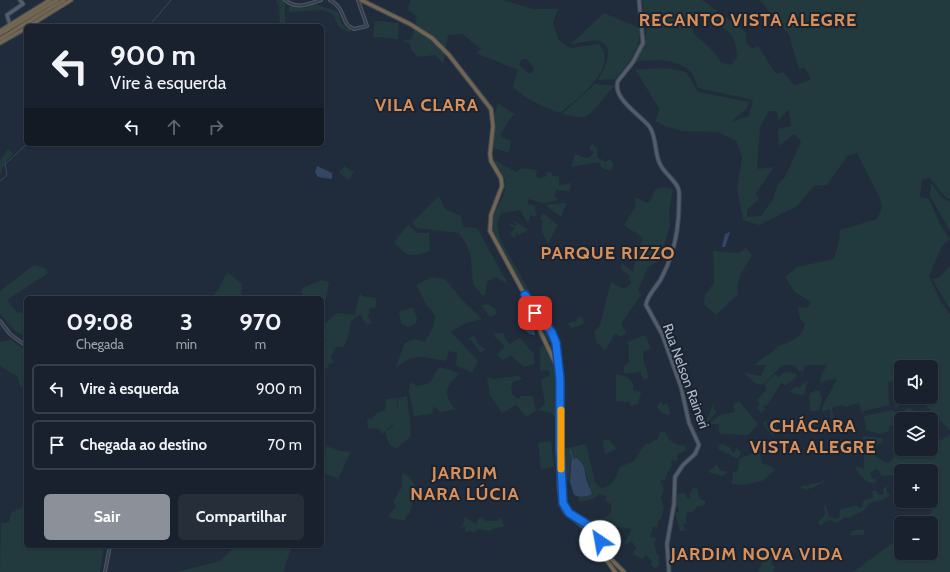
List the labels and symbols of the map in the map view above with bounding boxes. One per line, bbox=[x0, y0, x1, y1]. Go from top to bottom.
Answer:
district label: RECANTO VISTA ALEGRE bbox=[639, 9, 857, 31]
district label: VILA CLARA bbox=[375, 94, 479, 116]
district label: PARQUE RIZZO bbox=[541, 242, 675, 264]
pin bbox=[518, 296, 552, 330]
street label: Rua Nelson Raineri bbox=[659, 321, 713, 431]
district label: CHÁCARA VISTA ALEGRE bbox=[750, 415, 876, 458]
district label: JARDIM NARA LÚCIA bbox=[410, 462, 520, 505]
position arrow bbox=[579, 520, 621, 562]
district label: JARDIM NOVA VIDA bbox=[670, 543, 843, 565]

